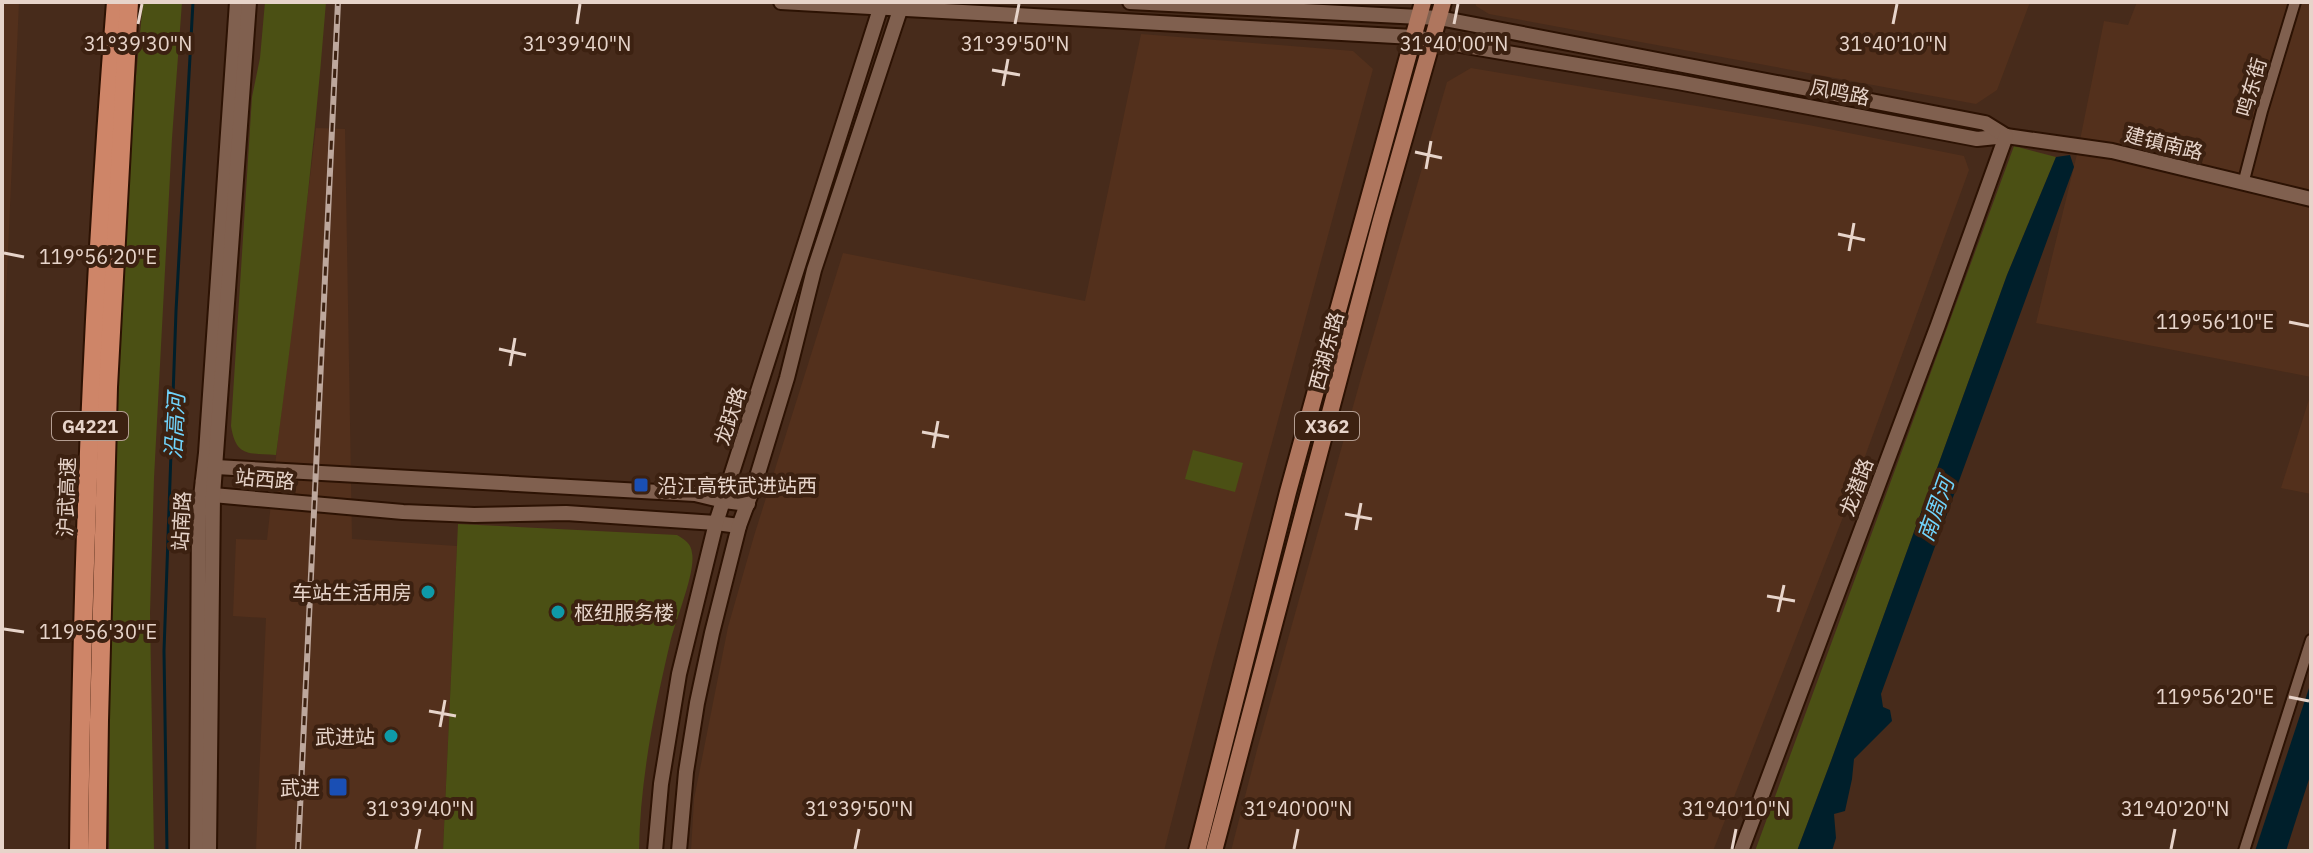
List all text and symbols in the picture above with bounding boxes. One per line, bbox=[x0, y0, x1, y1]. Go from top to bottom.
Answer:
text: 31°39'30"N bbox=[84, 30, 192, 57]
text: 31°39'40"N bbox=[523, 30, 631, 57]
text: 31°39'50"N bbox=[961, 30, 1069, 57]
text: 31°40'00"N bbox=[1400, 30, 1508, 57]
text: 31°40'10"N bbox=[1839, 30, 1947, 57]
street label: 鸣东街 bbox=[2230, 54, 2272, 120]
street label: 凤鸣路 bbox=[1808, 73, 1872, 111]
street label: 建镇南路 bbox=[2122, 120, 2206, 166]
text: 119°56'20"E bbox=[39, 243, 157, 270]
text: 119°56'10"E bbox=[2156, 308, 2274, 335]
street label: 西湖东路 bbox=[1303, 309, 1349, 393]
street label: 龙跃路 bbox=[708, 383, 752, 449]
water label: 沿高河 bbox=[158, 388, 190, 460]
road number: G4221 bbox=[52, 412, 128, 440]
road number: X362 bbox=[1295, 412, 1359, 440]
street label: 龙潜路 bbox=[1833, 454, 1879, 520]
street label: 沪武高速 bbox=[51, 457, 81, 537]
street label: 站西路 bbox=[234, 463, 296, 495]
water label: 南周河 bbox=[1910, 469, 1961, 545]
place label: 沿江高铁武进站西 bbox=[657, 472, 817, 499]
marker: 沿江高铁武进站西 bbox=[632, 476, 650, 494]
street label: 站南路 bbox=[166, 490, 196, 552]
place label: 车站生活用房 bbox=[292, 579, 412, 606]
marker: 车站生活用房 bbox=[419, 583, 437, 601]
place label: 枢纽服务楼 bbox=[574, 599, 674, 626]
marker: 枢纽服务楼 bbox=[549, 603, 567, 621]
text: 119°56'30"E bbox=[39, 618, 157, 645]
text: 119°56'20"E bbox=[2156, 683, 2274, 710]
place label: 武进站 bbox=[315, 723, 375, 750]
marker: 武进站 bbox=[382, 727, 400, 745]
place label: 武进 bbox=[280, 774, 320, 801]
marker: 武进 bbox=[327, 776, 349, 798]
text: 31°39'40"N bbox=[366, 795, 474, 822]
text: 31°39'50"N bbox=[805, 795, 913, 822]
text: 31°40'00"N bbox=[1244, 795, 1352, 822]
text: 31°40'10"N bbox=[1682, 795, 1790, 822]
text: 31°40'20"N bbox=[2121, 795, 2229, 822]

